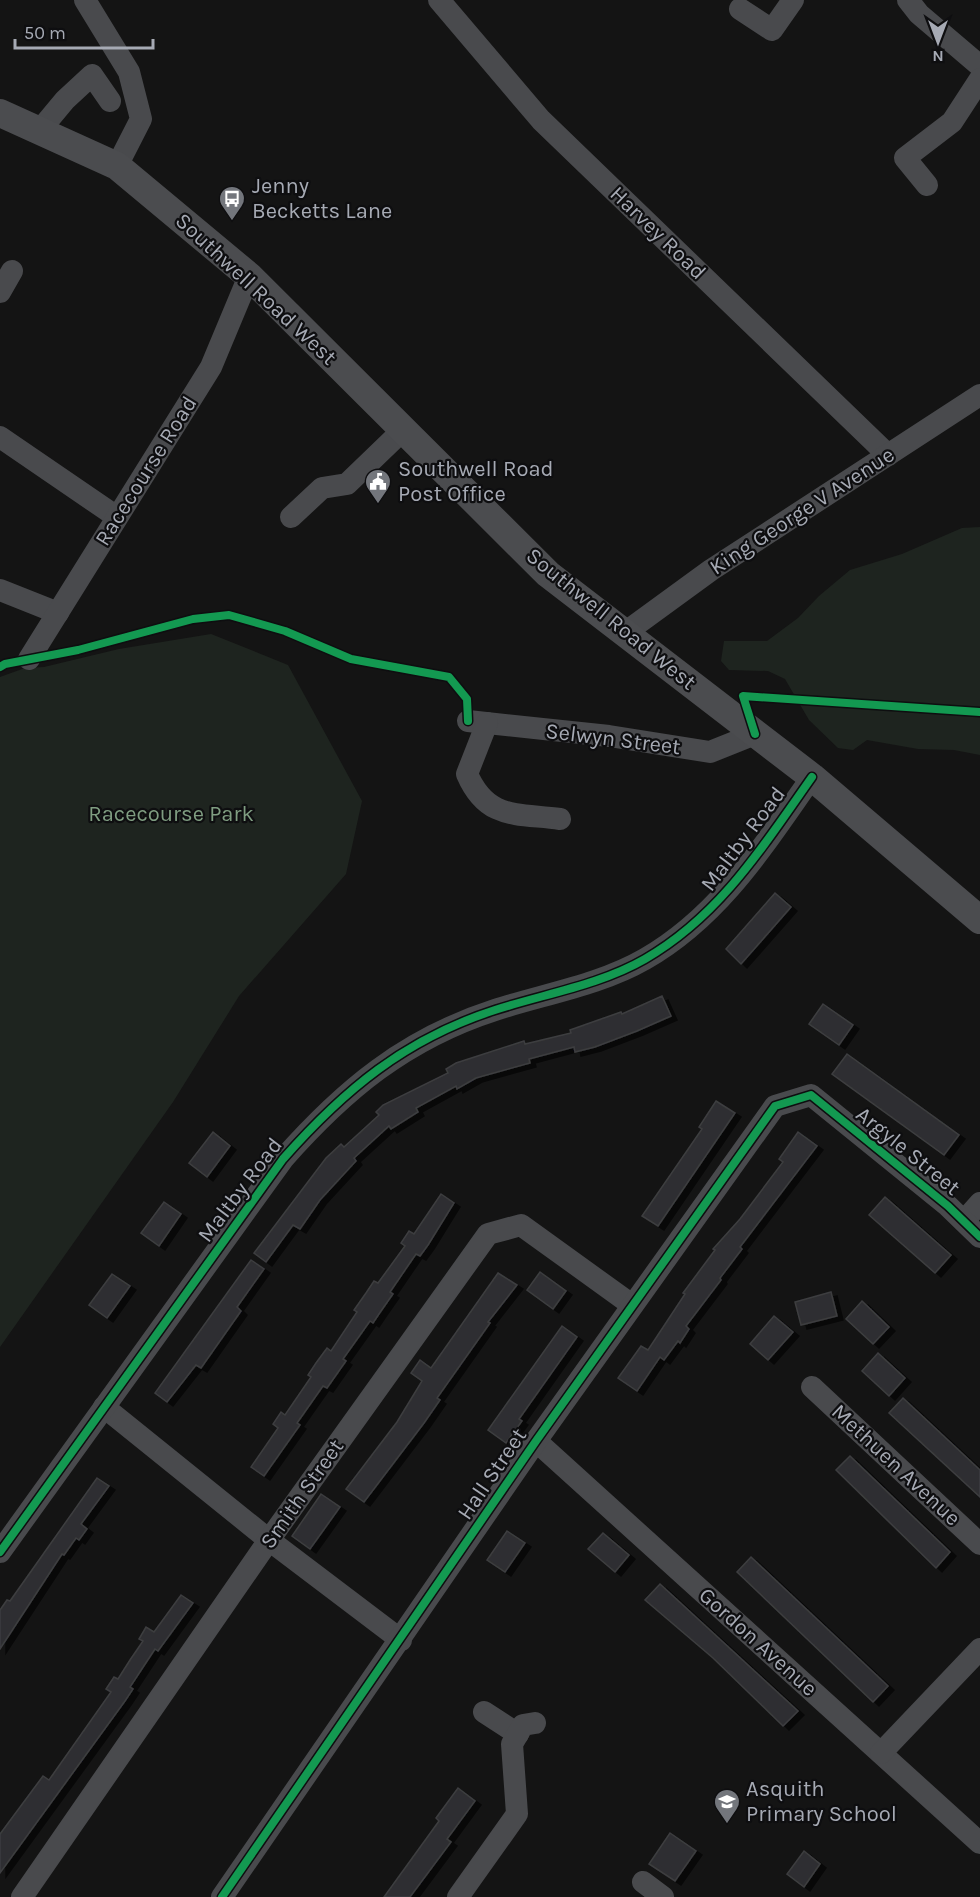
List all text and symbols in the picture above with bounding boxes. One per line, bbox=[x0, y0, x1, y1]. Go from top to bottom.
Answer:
scale bar bbox=[15, 12, 153, 50]
north arrow bbox=[908, 12, 968, 72]
text: 50 m bbox=[24, 22, 66, 44]
text: N bbox=[932, 47, 944, 66]
place label: Jenny Becketts Lane bbox=[252, 173, 392, 224]
street label: Harvey Road bbox=[605, 181, 711, 285]
bus stop icon: Jenny Becketts Lane bbox=[217, 184, 247, 222]
street label: Southwell Road West bbox=[170, 208, 342, 370]
street label: Racecourse Road bbox=[90, 391, 202, 551]
street label: King George V Avenue bbox=[705, 442, 899, 580]
place label: Southwell Road Post Office bbox=[398, 456, 554, 507]
public building icon: Southwell Road Post Office bbox=[363, 467, 393, 505]
street label: Southwell Road West bbox=[521, 543, 701, 695]
street label: Selwyn Street bbox=[544, 718, 682, 760]
street label: Maltby Road bbox=[695, 782, 791, 896]
park label: Racecourse Park bbox=[88, 801, 254, 827]
street label: Argyle Street bbox=[851, 1101, 965, 1201]
street label: Maltby Road bbox=[192, 1133, 288, 1247]
street label: Methuen Avenue bbox=[826, 1399, 966, 1531]
street label: Hall Street bbox=[452, 1423, 532, 1525]
street label: Smith Street bbox=[255, 1434, 349, 1554]
street label: Gordon Avenue bbox=[694, 1582, 822, 1702]
place label: Asquith Primary School bbox=[746, 1776, 897, 1827]
school or university icon: Asquith Primary School bbox=[712, 1787, 742, 1825]

